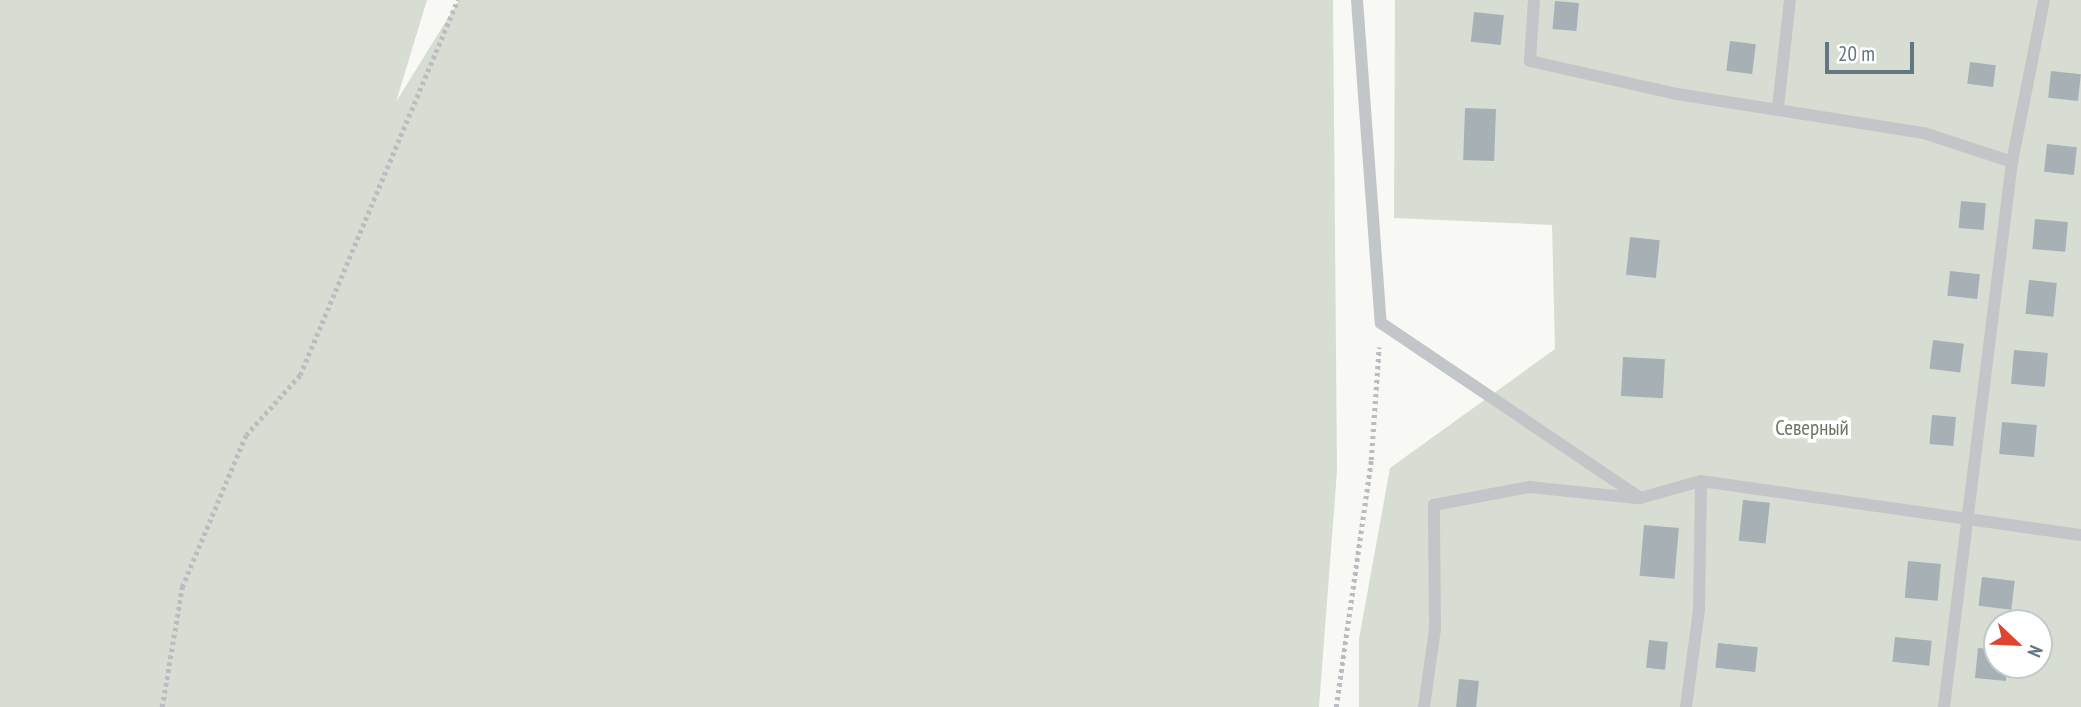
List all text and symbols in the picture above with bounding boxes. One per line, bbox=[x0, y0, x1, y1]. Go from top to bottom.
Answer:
scale bar bbox=[1829, 28, 1918, 72]
text: 20 m bbox=[1838, 40, 1875, 67]
park label: Северный bbox=[1775, 415, 1849, 441]
north arrow bbox=[1983, 609, 2053, 679]
text: N bbox=[2022, 642, 2049, 661]

